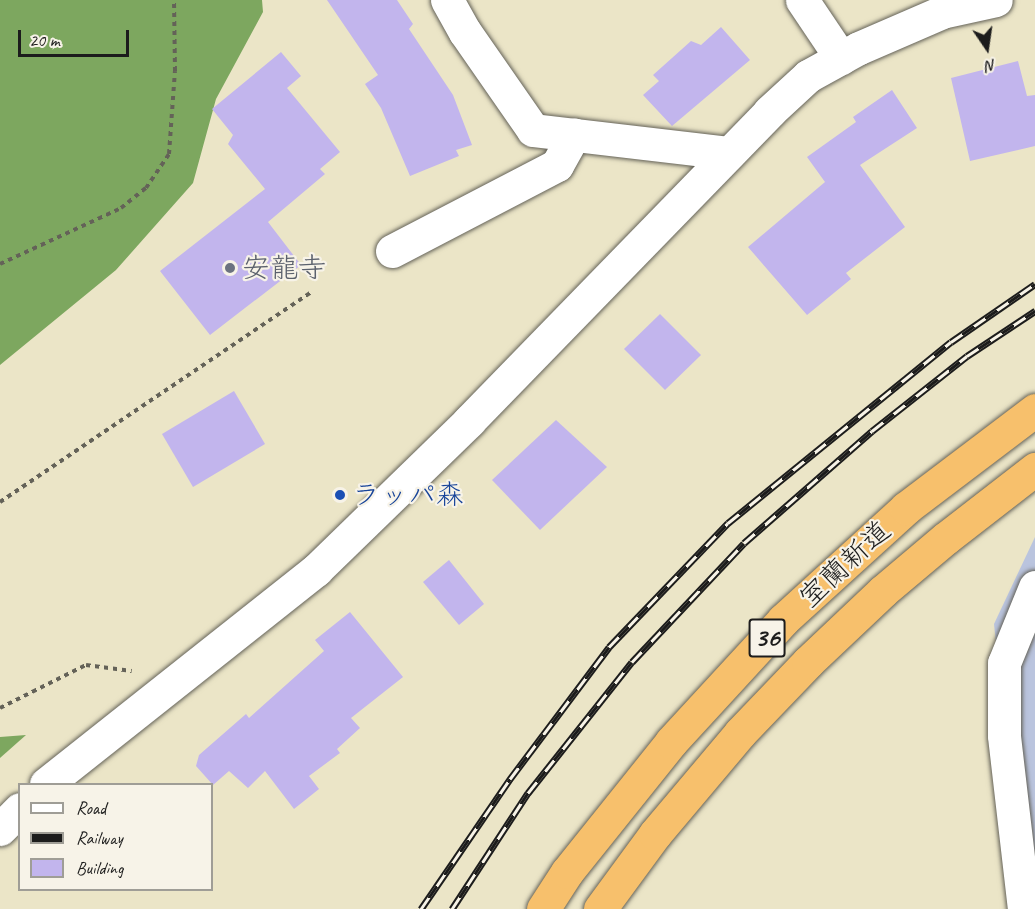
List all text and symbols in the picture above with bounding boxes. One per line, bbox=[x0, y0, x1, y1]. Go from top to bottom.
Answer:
scale bar bbox=[21, 18, 132, 56]
north arrow bbox=[957, 18, 1017, 78]
text: 20 m bbox=[29, 29, 60, 51]
text: N bbox=[984, 55, 998, 76]
place label: 安龍寺 bbox=[242, 251, 326, 285]
marker: 安龍寺 bbox=[223, 261, 237, 275]
place label: ラッパ森 bbox=[352, 478, 464, 512]
marker: ラッパ森 bbox=[333, 488, 347, 502]
street label: 室蘭新道 bbox=[793, 514, 897, 614]
road number: 36 bbox=[748, 614, 786, 662]
legend bbox=[18, 783, 213, 891]
text: Road bbox=[76, 797, 106, 819]
text: Railway bbox=[76, 827, 123, 849]
text: Building bbox=[76, 857, 123, 879]

